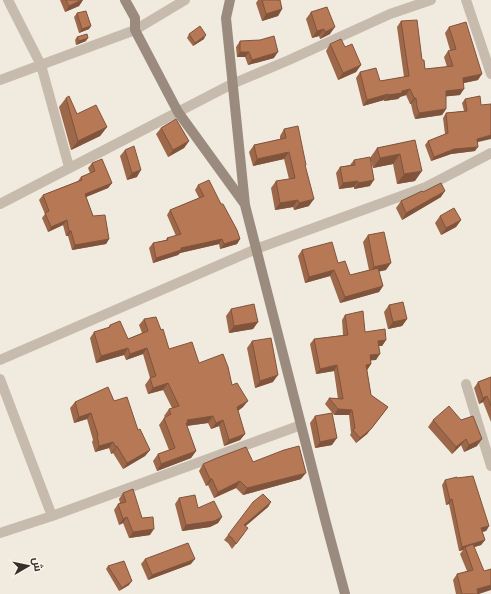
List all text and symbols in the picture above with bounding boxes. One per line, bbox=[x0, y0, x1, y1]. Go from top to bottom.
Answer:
north arrow bbox=[8, 546, 48, 586]
text: ش bbox=[30, 557, 45, 573]

